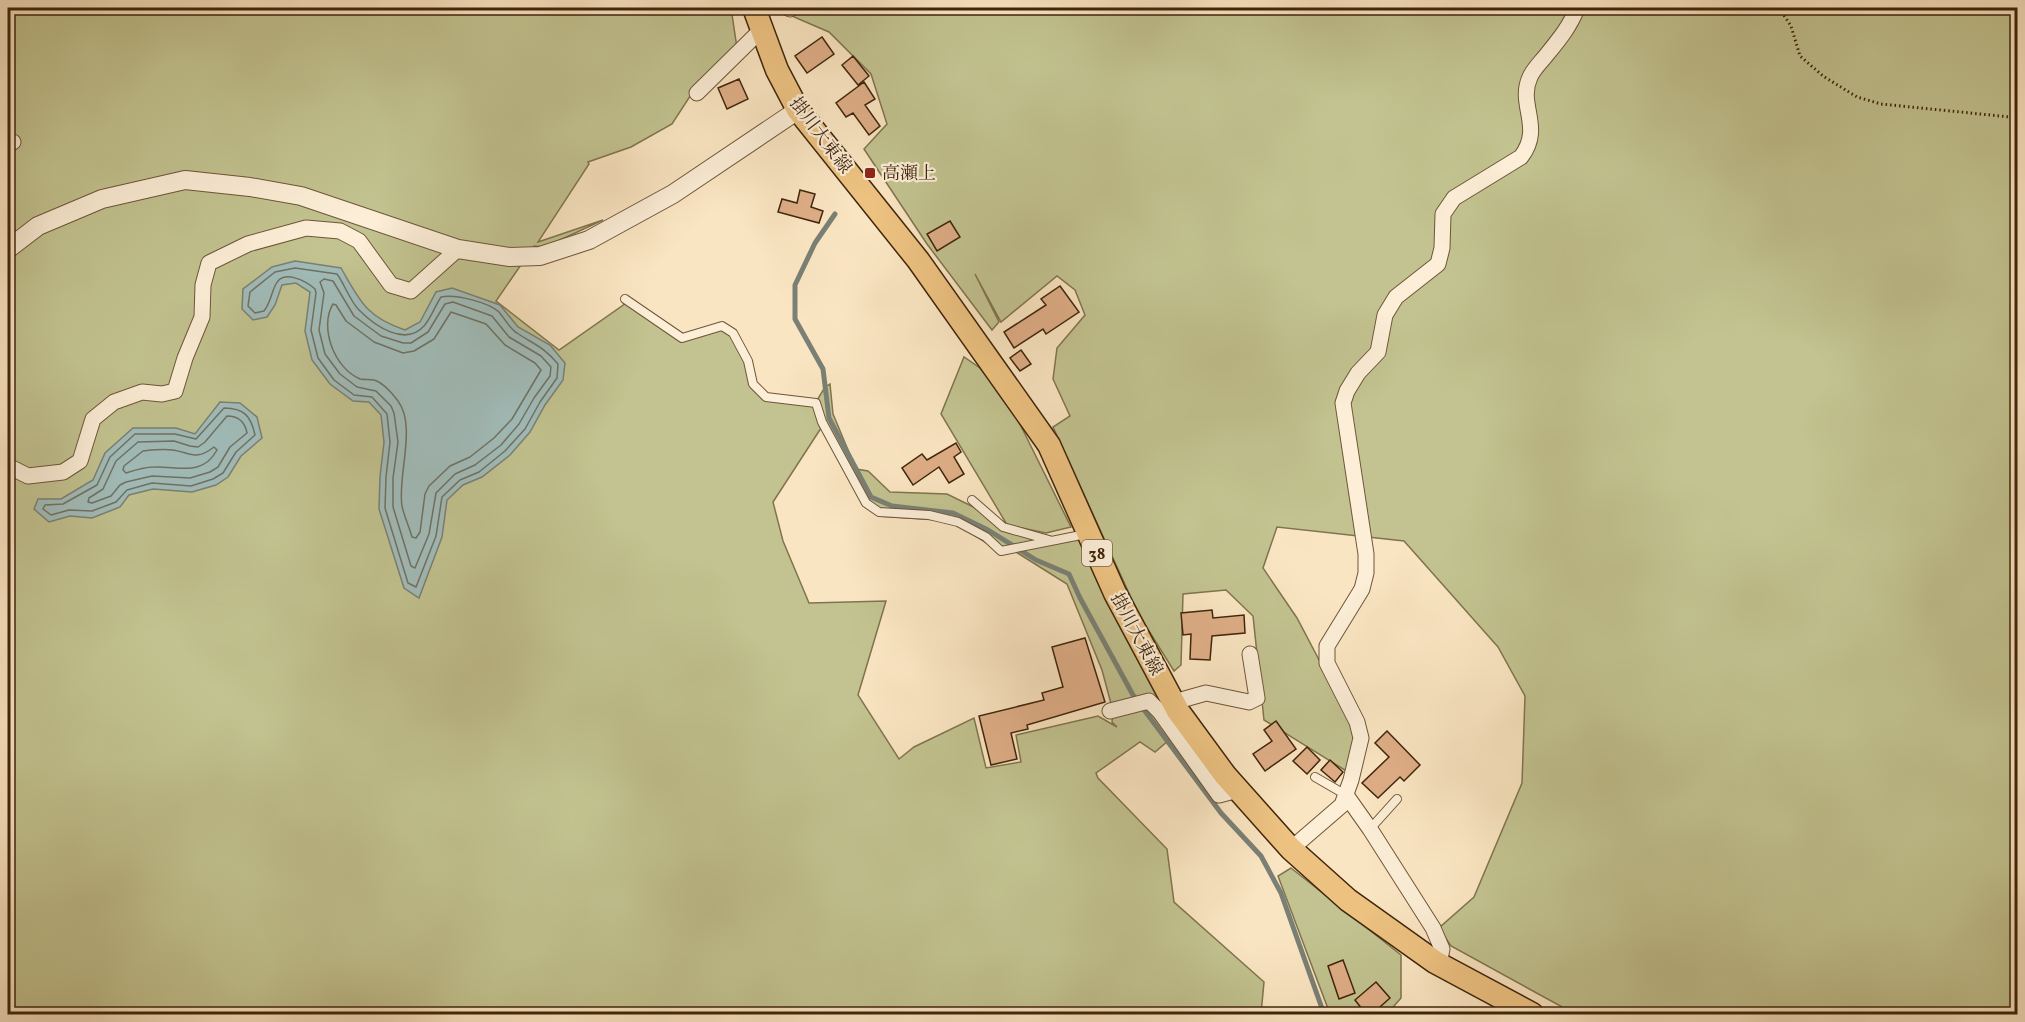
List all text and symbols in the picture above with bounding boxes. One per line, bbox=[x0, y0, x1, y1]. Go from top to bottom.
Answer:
street label: 掛川大東線 bbox=[783, 92, 857, 179]
place label: 高瀬上 bbox=[882, 162, 936, 187]
marker: 高瀬上 bbox=[863, 166, 877, 180]
road number: 38 bbox=[1082, 540, 1112, 566]
street label: 掛川大東線 bbox=[1104, 589, 1168, 680]

